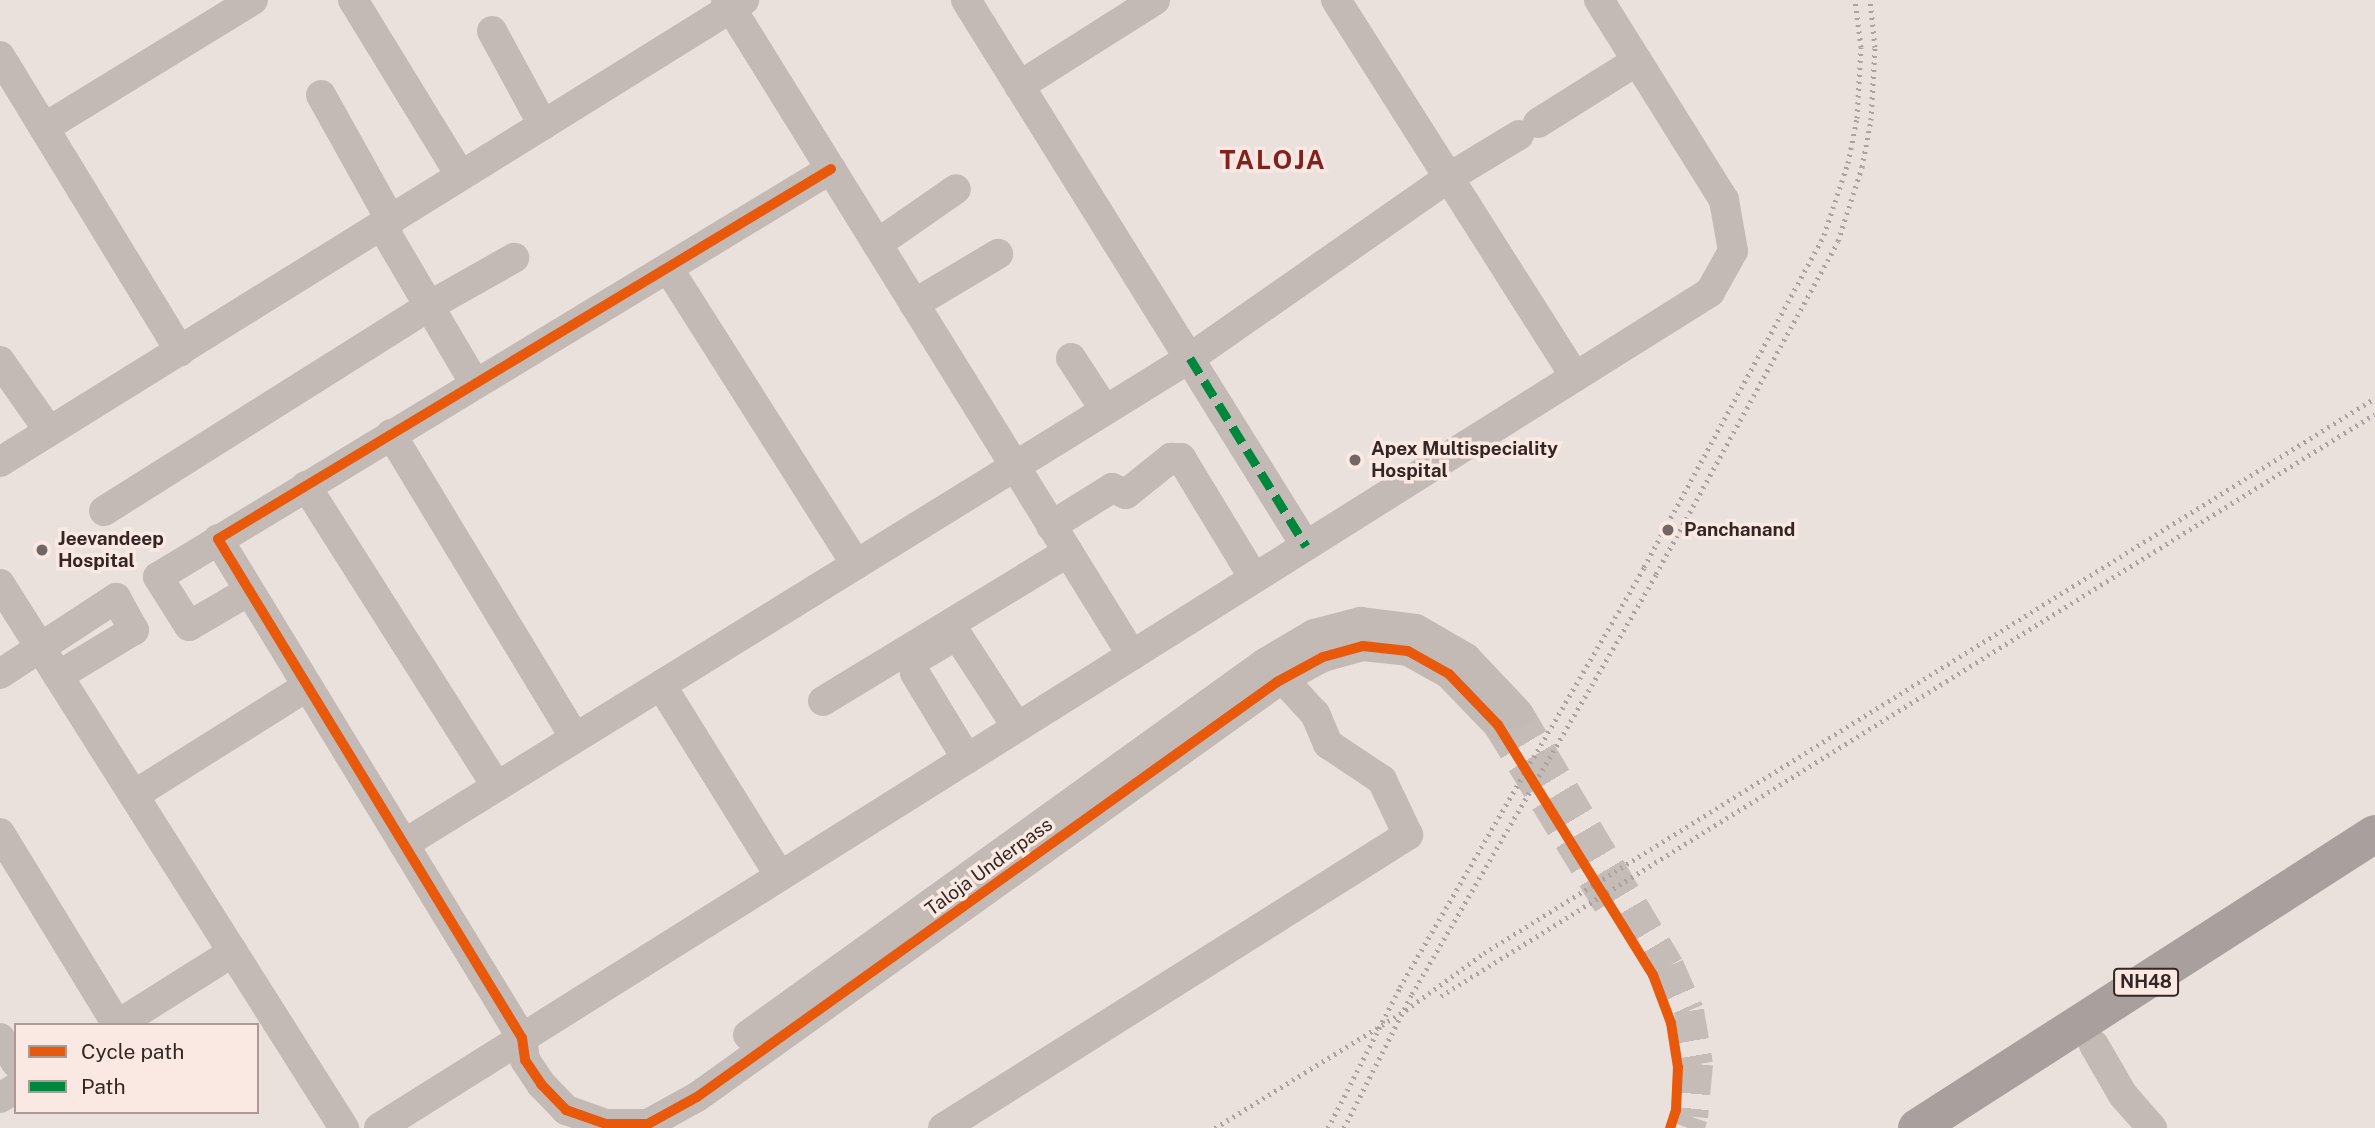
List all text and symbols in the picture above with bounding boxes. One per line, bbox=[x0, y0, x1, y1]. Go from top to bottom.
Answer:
district label: TALOJA bbox=[1220, 144, 1326, 176]
place label: Apex Multispeciality Hospital bbox=[1371, 438, 1558, 482]
marker: Apex Multispeciality Hospital bbox=[1345, 450, 1365, 470]
place label: Panchanand bbox=[1684, 519, 1795, 541]
marker: Panchanand bbox=[1658, 520, 1678, 540]
place label: Jeevandeep Hospital bbox=[58, 528, 164, 572]
marker: Jeevandeep Hospital bbox=[32, 540, 52, 560]
street label: Taloja Underpass bbox=[921, 813, 1057, 921]
road number: NH48 bbox=[2113, 967, 2179, 996]
legend bbox=[14, 1023, 259, 1114]
text: Cycle path bbox=[81, 1039, 184, 1064]
text: Path bbox=[81, 1074, 126, 1099]

